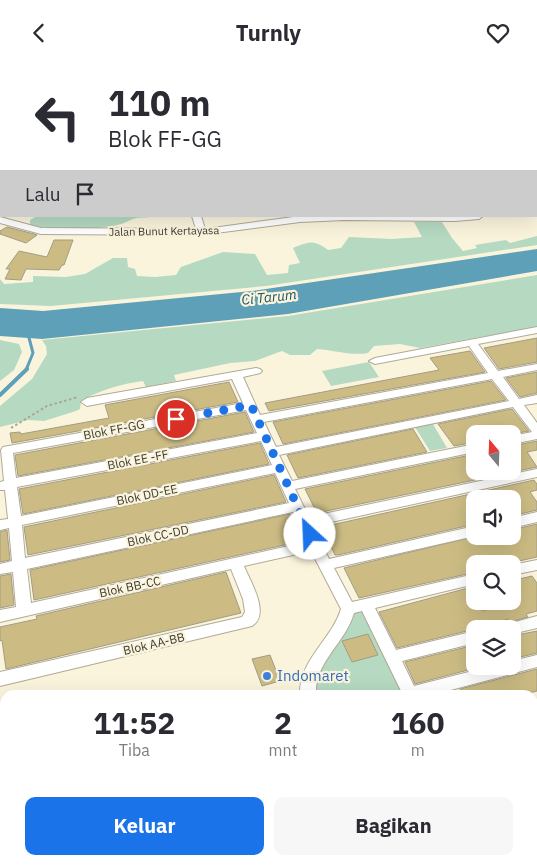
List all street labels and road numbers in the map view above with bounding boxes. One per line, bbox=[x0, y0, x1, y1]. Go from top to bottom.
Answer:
street label: Jalan Bunut Kertayasa bbox=[109, 223, 219, 239]
street label: Blok FF-GG bbox=[82, 416, 146, 443]
street label: Blok EE -FF bbox=[106, 446, 170, 473]
street label: Blok DD-EE bbox=[115, 481, 179, 508]
street label: Blok CC-DD bbox=[126, 522, 190, 549]
street label: Blok BB-CC bbox=[98, 573, 162, 600]
street label: Blok AA-BB bbox=[122, 629, 186, 658]

